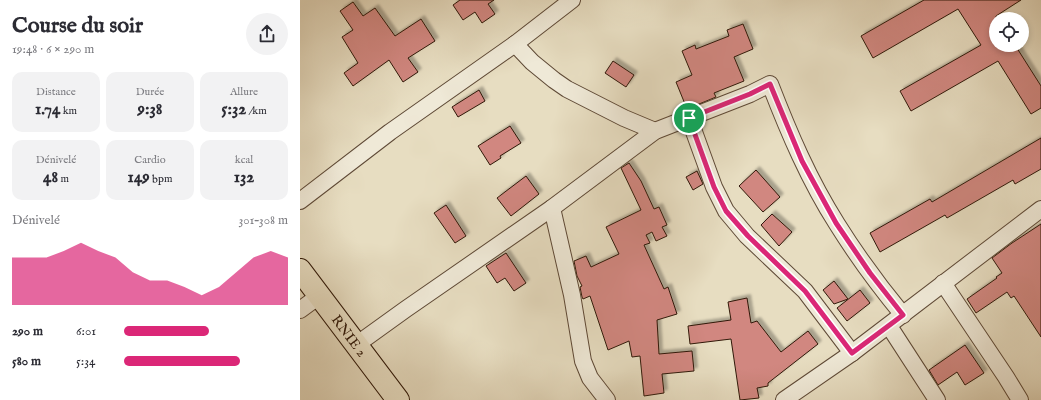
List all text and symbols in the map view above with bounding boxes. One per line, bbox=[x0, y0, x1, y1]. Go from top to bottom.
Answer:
text: Course du soir bbox=[12, 12, 143, 40]
map controls bbox=[989, 12, 1029, 52]
button: locate bbox=[989, 12, 1029, 52]
button: share bbox=[246, 13, 288, 55]
text: 19:48 · 6 × 290 m bbox=[12, 41, 94, 58]
text: Distance bbox=[36, 85, 76, 99]
text: Durée bbox=[136, 85, 164, 99]
text: Allure bbox=[230, 85, 258, 99]
text: 1.74 bbox=[35, 99, 60, 120]
text: 9:38 bbox=[138, 99, 162, 120]
text: 5:32 bbox=[221, 99, 246, 120]
pin bbox=[672, 101, 706, 135]
text: km bbox=[60, 104, 77, 118]
text: /km bbox=[246, 104, 267, 118]
icon: arrive bbox=[678, 107, 700, 129]
text: Dénivelé bbox=[36, 153, 76, 167]
text: Cardio bbox=[134, 153, 166, 167]
text: kcal bbox=[235, 153, 253, 167]
text: 48 bbox=[43, 167, 58, 188]
text: 149 bbox=[128, 167, 150, 188]
text: 132 bbox=[234, 167, 254, 188]
text: m bbox=[58, 172, 69, 186]
text: bpm bbox=[150, 172, 172, 186]
text: Dénivelé bbox=[12, 212, 60, 229]
text: 301–308 m bbox=[238, 212, 288, 229]
street label: RNIE 2 bbox=[327, 311, 370, 361]
text: 290 m bbox=[12, 323, 43, 340]
text: 6:01 bbox=[76, 323, 96, 340]
text: 580 m bbox=[12, 353, 41, 370]
text: 5:34 bbox=[76, 353, 95, 370]

